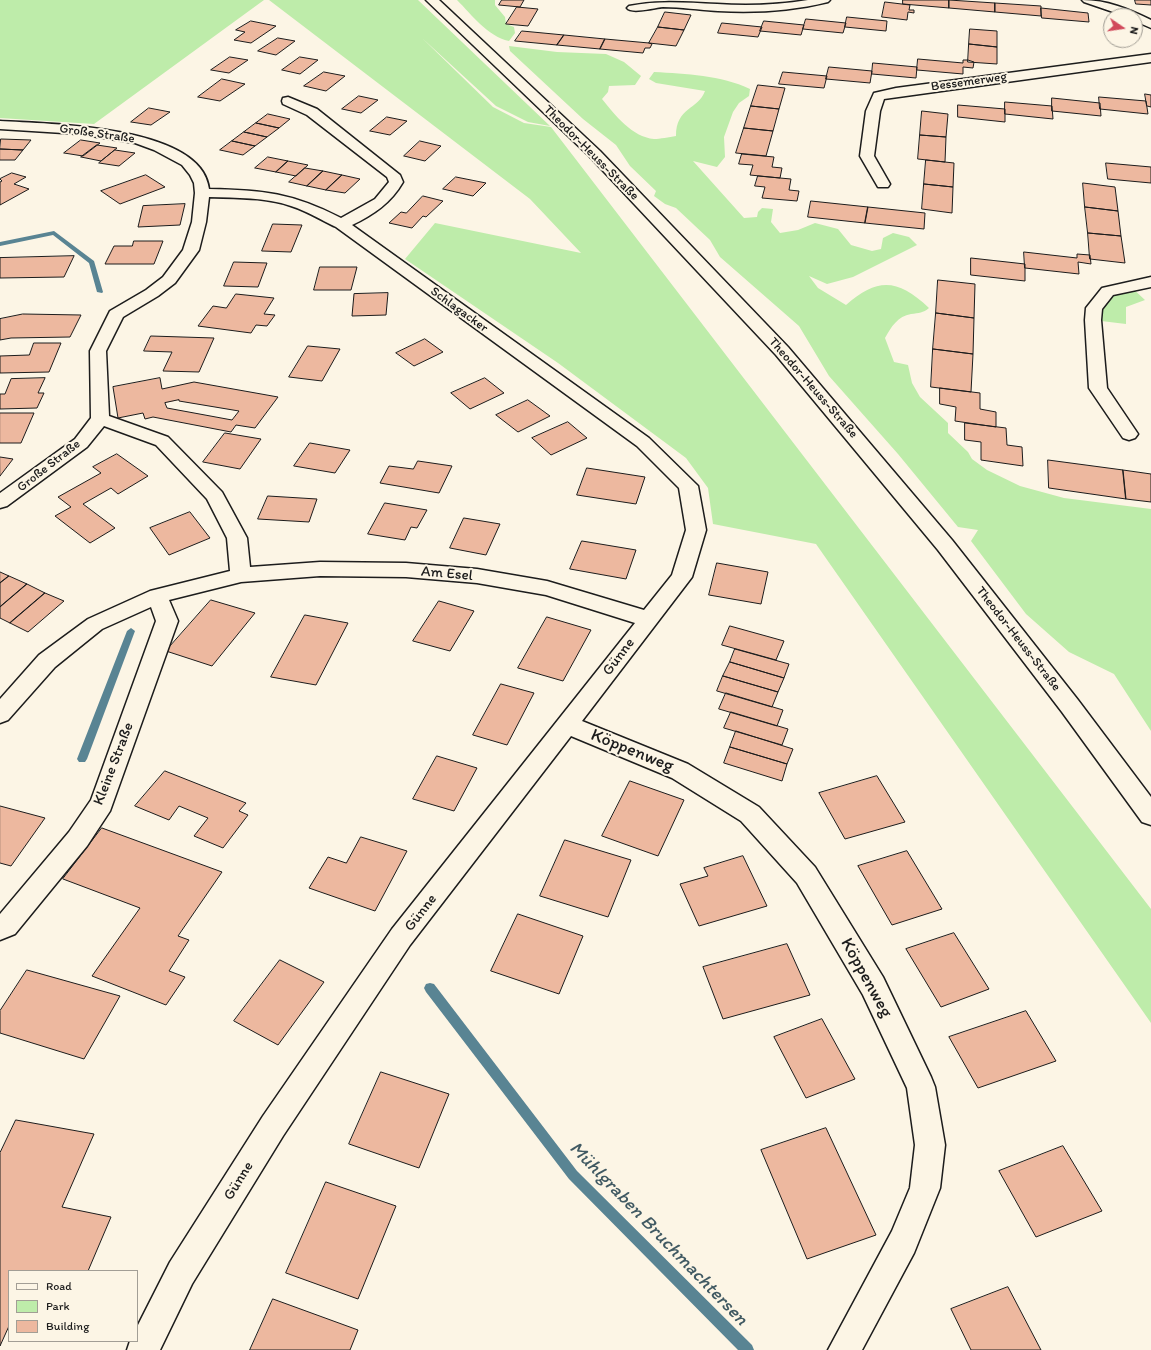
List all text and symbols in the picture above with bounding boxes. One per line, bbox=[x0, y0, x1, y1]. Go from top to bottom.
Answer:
north arrow bbox=[1103, 8, 1143, 48]
text: N bbox=[1127, 26, 1141, 36]
street label: Bessemerweg bbox=[930, 69, 1008, 95]
street label: Theodor-Heuss-Straße bbox=[540, 102, 642, 204]
street label: Große Straße bbox=[58, 121, 136, 147]
street label: Schlagacker bbox=[427, 284, 491, 336]
street label: Theodor-Heuss-Straße bbox=[765, 334, 861, 442]
street label: Große Straße bbox=[14, 436, 84, 496]
street label: Am Esel bbox=[420, 563, 474, 585]
street label: Theodor-Heuss-Straße bbox=[972, 584, 1064, 694]
street label: Günne bbox=[599, 635, 639, 679]
street label: Kleine Straße bbox=[90, 720, 138, 808]
street label: Köppenweg bbox=[587, 725, 677, 777]
street label: Günne bbox=[401, 891, 441, 935]
street label: Köppenweg bbox=[835, 934, 897, 1022]
water label: Mühlgraben Bruchmachtersen bbox=[564, 1137, 752, 1331]
street label: Günne bbox=[220, 1158, 258, 1204]
legend bbox=[8, 1270, 138, 1342]
text: Road bbox=[46, 1279, 72, 1293]
text: Park bbox=[46, 1299, 70, 1313]
text: Building bbox=[46, 1319, 89, 1333]

